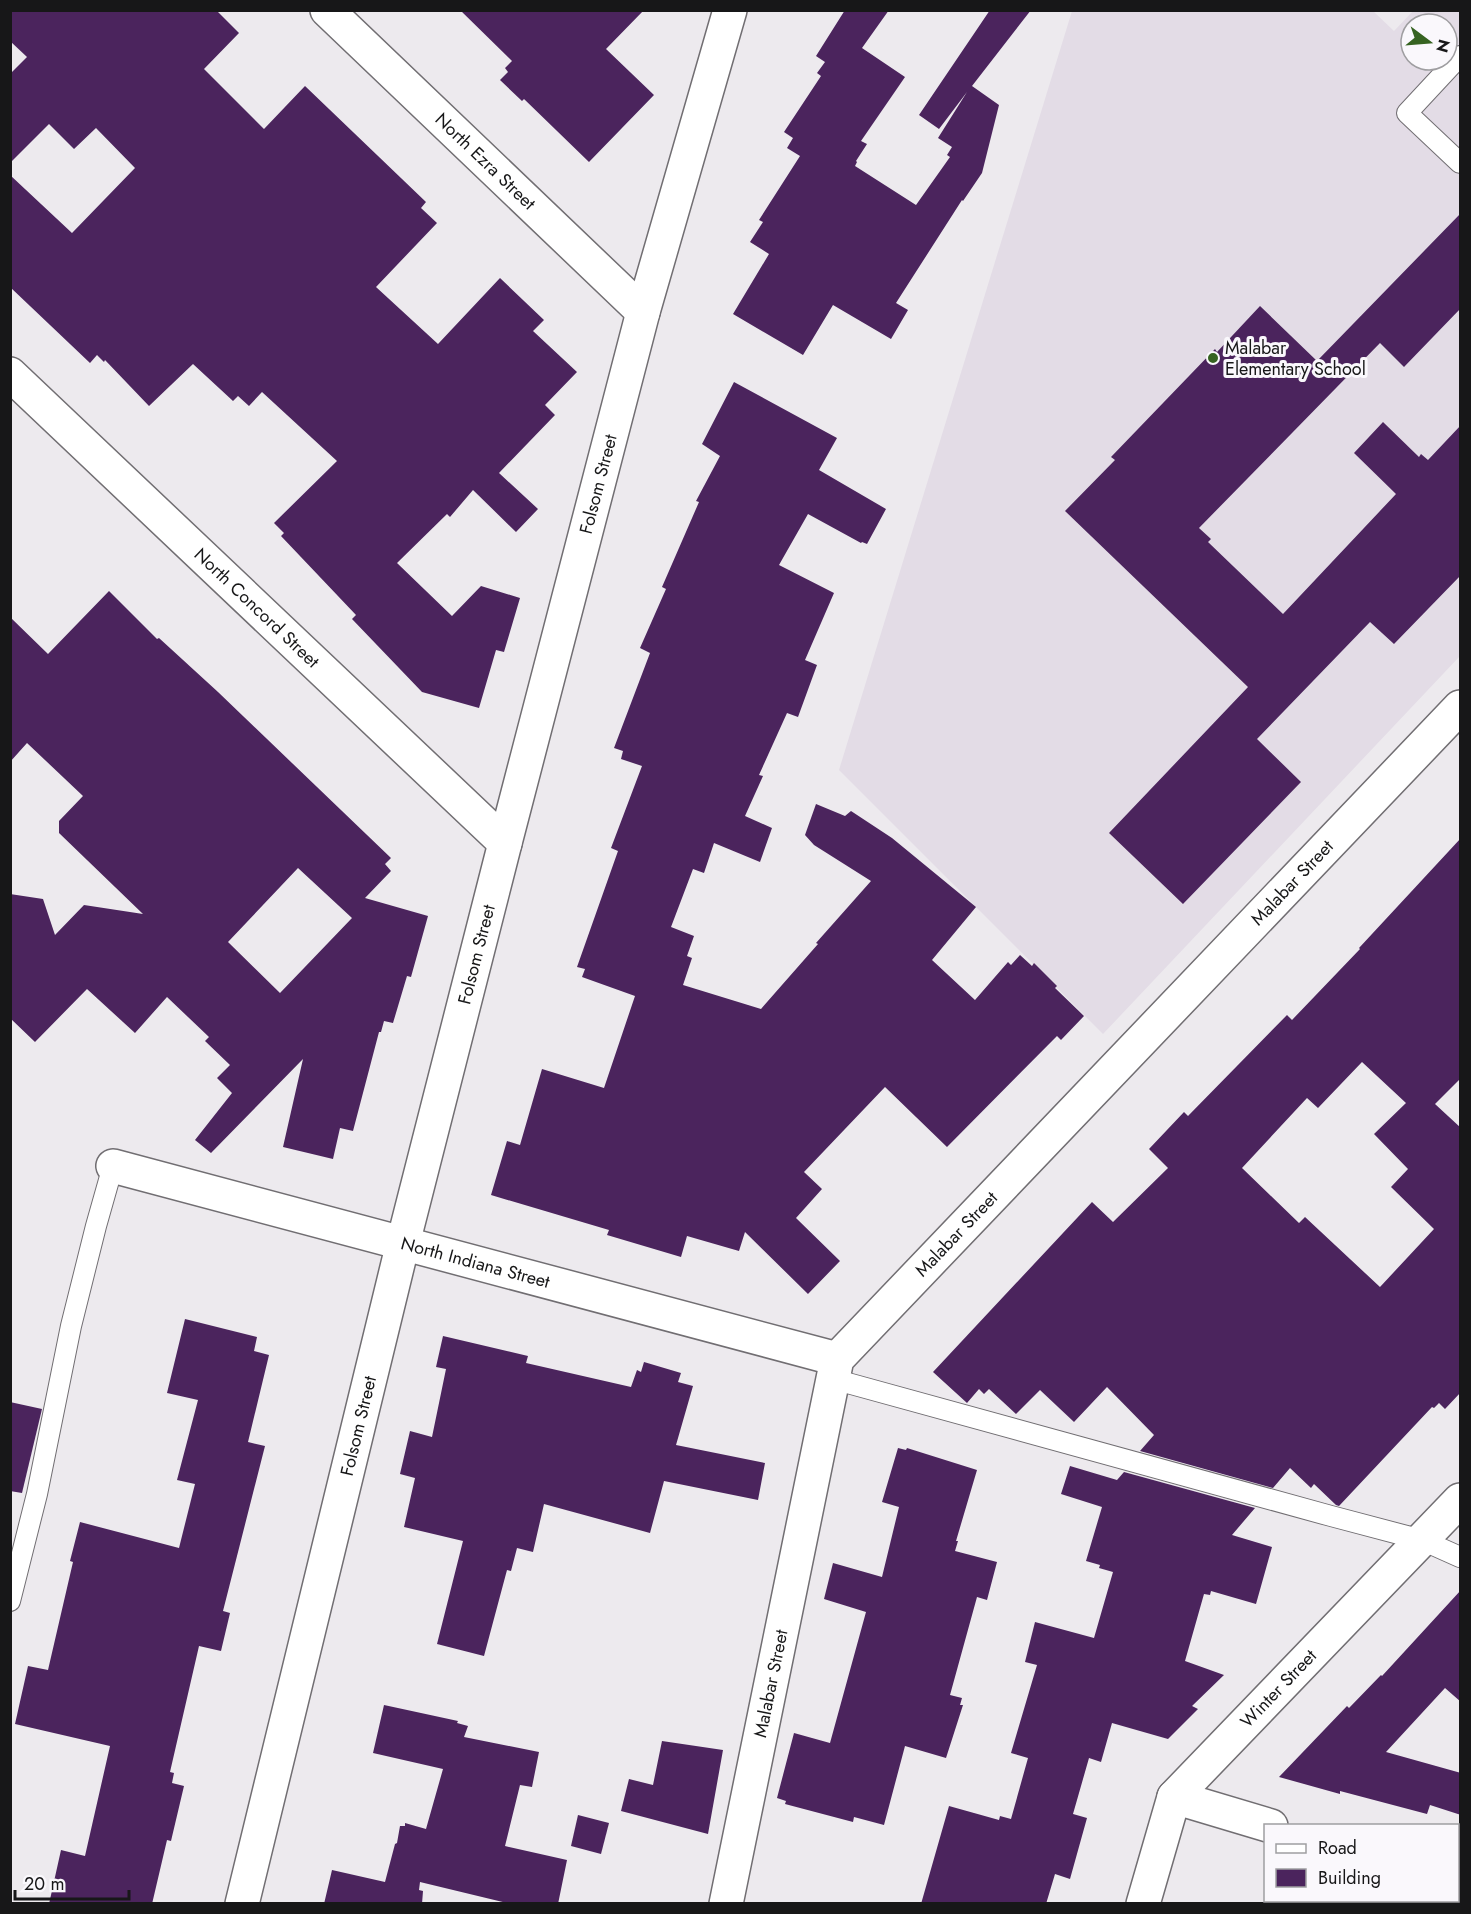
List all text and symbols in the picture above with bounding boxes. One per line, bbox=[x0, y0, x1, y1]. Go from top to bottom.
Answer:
north arrow bbox=[1399, 12, 1459, 72]
text: N bbox=[1430, 37, 1456, 55]
street label: North Ezra Street bbox=[429, 107, 542, 216]
place label: Malabar Elementary School bbox=[1225, 335, 1366, 382]
marker: Malabar Elementary School bbox=[1206, 351, 1220, 365]
street label: Folsom Street bbox=[573, 431, 624, 537]
street label: North Concord Street bbox=[188, 542, 326, 674]
street label: Malabar Street bbox=[1245, 834, 1340, 931]
street label: Folsom Street bbox=[451, 901, 502, 1007]
street label: Malabar Street bbox=[909, 1185, 1004, 1283]
street label: North Indiana Street bbox=[398, 1230, 553, 1295]
street label: Folsom Street bbox=[334, 1373, 383, 1479]
street label: Malabar Street bbox=[747, 1627, 795, 1740]
street label: Winter Street bbox=[1234, 1643, 1323, 1734]
legend bbox=[1264, 1824, 1459, 1902]
text: Road bbox=[1318, 1835, 1357, 1861]
scale bar bbox=[15, 1863, 129, 1901]
text: Building bbox=[1318, 1865, 1381, 1891]
text: 20 m bbox=[24, 1871, 64, 1897]

